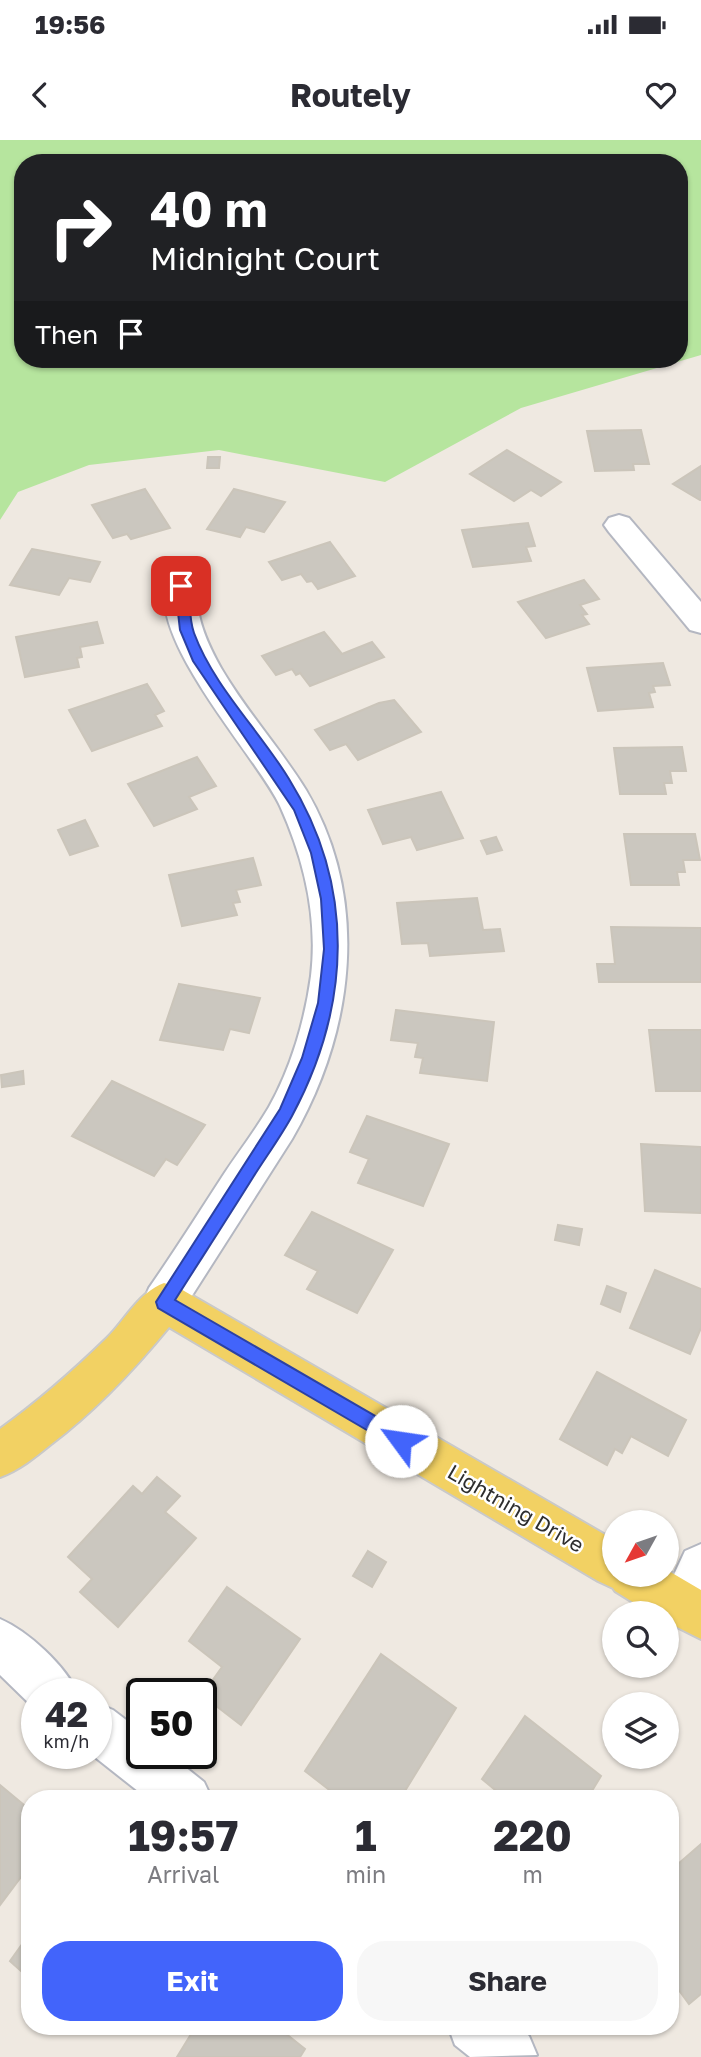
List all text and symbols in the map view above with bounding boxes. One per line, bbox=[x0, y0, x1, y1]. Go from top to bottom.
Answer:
text: 19:56 bbox=[35, 9, 106, 40]
icon: back bbox=[21, 76, 59, 114]
text: Routely bbox=[290, 76, 411, 114]
icon: heart bbox=[642, 76, 680, 114]
text: 40 m bbox=[150, 179, 268, 238]
icon: right bbox=[35, 182, 126, 273]
text: Midnight Court bbox=[150, 239, 380, 277]
icon: arrive bbox=[112, 315, 150, 353]
text: Then bbox=[35, 319, 98, 350]
pin bbox=[151, 556, 211, 616]
icon: arrive bbox=[162, 567, 200, 605]
position arrow bbox=[364, 1404, 438, 1478]
street label: Lightning Drive bbox=[443, 1458, 589, 1558]
north arrow bbox=[602, 1510, 679, 1587]
map controls bbox=[602, 1510, 679, 1769]
button: search bbox=[602, 1601, 679, 1678]
speed limit sign: 50 bbox=[126, 1678, 217, 1769]
button: layers bbox=[602, 1692, 679, 1769]
text: 42 bbox=[45, 1693, 88, 1735]
text: km/h bbox=[44, 1730, 89, 1752]
text: 19:57 bbox=[128, 1810, 238, 1860]
text: 1 bbox=[355, 1810, 377, 1860]
text: 220 bbox=[493, 1810, 572, 1860]
text: Arrival bbox=[147, 1860, 219, 1888]
text: min bbox=[346, 1860, 386, 1888]
text: m bbox=[522, 1860, 543, 1888]
button: Exit bbox=[42, 1941, 343, 2021]
button: Share bbox=[357, 1941, 658, 2021]

